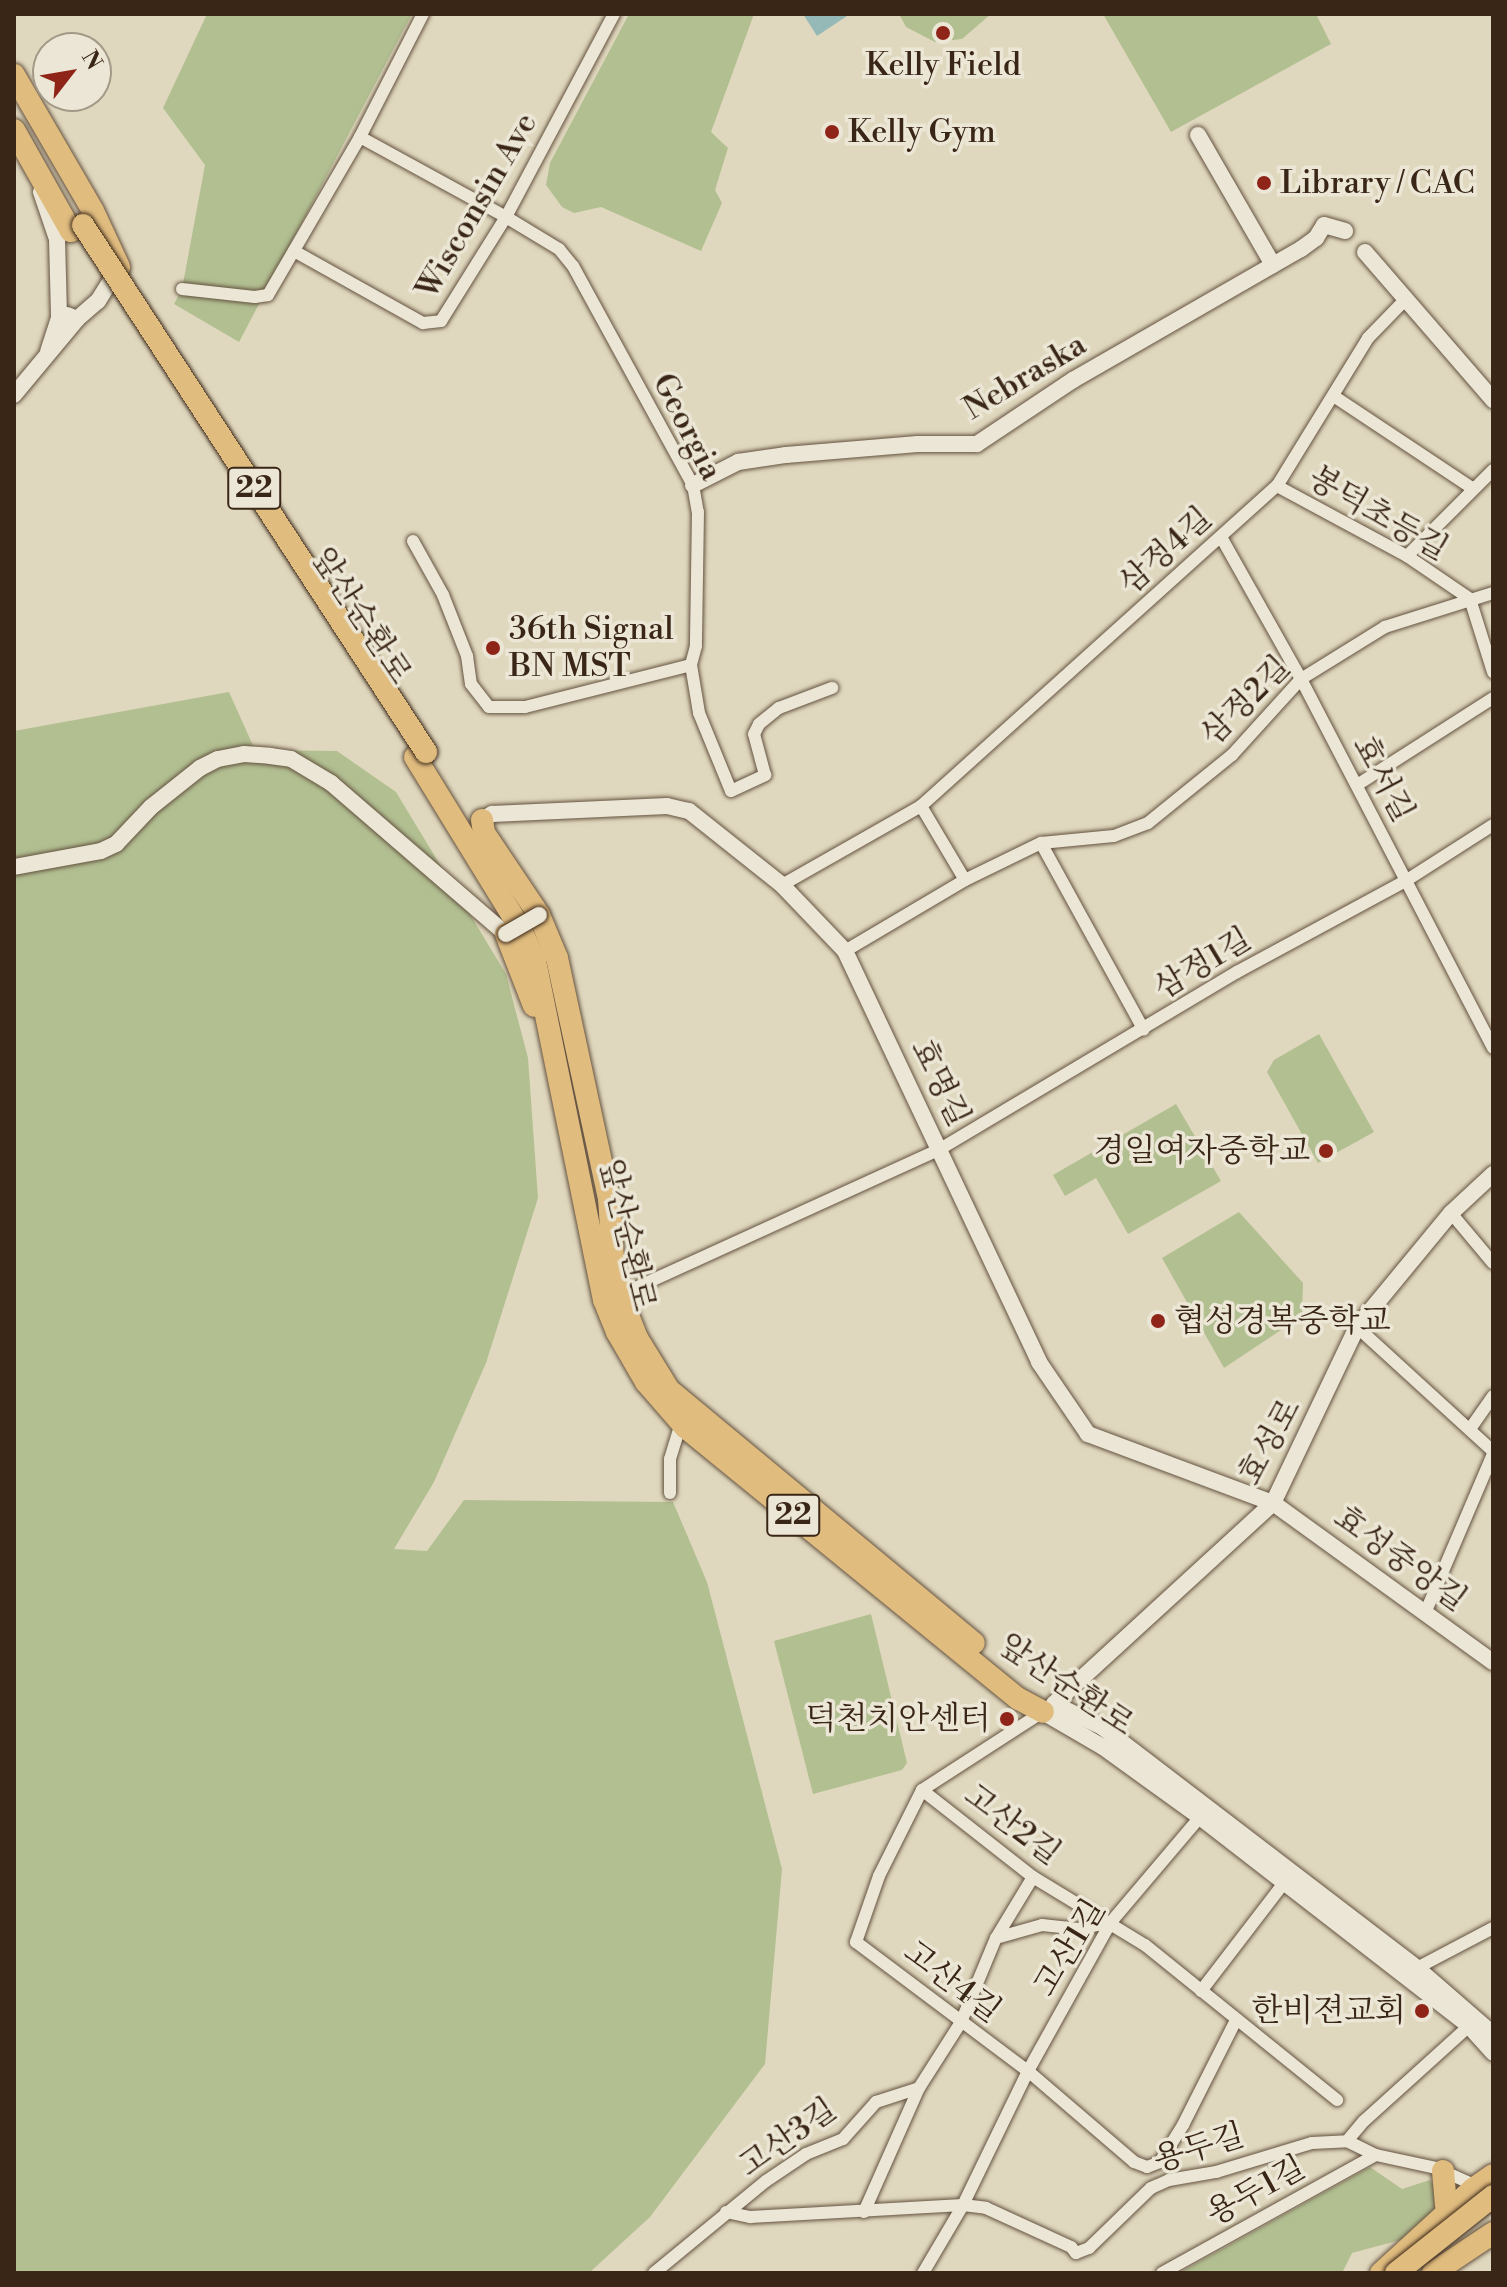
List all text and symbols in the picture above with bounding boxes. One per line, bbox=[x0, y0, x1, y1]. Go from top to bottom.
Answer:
marker: Kelly Field bbox=[934, 24, 952, 42]
north arrow bbox=[32, 32, 112, 112]
text: N bbox=[75, 46, 107, 75]
place label: Kelly Field bbox=[865, 46, 1021, 84]
street label: Wisconsin Ave bbox=[408, 106, 546, 306]
place label: Kelly Gym bbox=[848, 113, 996, 151]
marker: Kelly Gym bbox=[823, 123, 841, 141]
place label: Library / CAC bbox=[1280, 164, 1475, 202]
marker: Library / CAC bbox=[1255, 174, 1273, 192]
street label: Nebraska bbox=[957, 326, 1093, 428]
street label: Georgia bbox=[644, 367, 730, 487]
street label: 봉덕초등길 bbox=[1301, 459, 1455, 569]
road number: 22 bbox=[226, 462, 282, 514]
street label: 삼정4길 bbox=[1112, 499, 1220, 603]
street label: 앞산순환로 bbox=[303, 541, 419, 691]
place label: 36th Signal BN MST bbox=[509, 611, 674, 686]
marker: 36th Signal BN MST bbox=[484, 639, 502, 657]
street label: 삼정2길 bbox=[1193, 648, 1299, 754]
street label: 효서길 bbox=[1344, 729, 1422, 829]
street label: 삼정1길 bbox=[1147, 920, 1259, 1008]
street label: 효명길 bbox=[902, 1033, 978, 1133]
place label: 경일여자중학교 bbox=[1094, 1132, 1310, 1170]
marker: 경일여자중학교 bbox=[1317, 1142, 1335, 1160]
street label: 앞산순환로 bbox=[591, 1155, 663, 1315]
place label: 협성경복중학교 bbox=[1174, 1302, 1390, 1340]
marker: 협성경복중학교 bbox=[1149, 1312, 1167, 1330]
street label: 효성로 bbox=[1231, 1392, 1309, 1492]
road number: 22 bbox=[765, 1489, 821, 1541]
street label: 효성중앙길 bbox=[1326, 1498, 1474, 1620]
street label: 앞산순환로 bbox=[991, 1626, 1141, 1744]
place label: 덕천치안센터 bbox=[806, 1700, 991, 1738]
marker: 덕천치안센터 bbox=[998, 1710, 1016, 1728]
street label: 고산2길 bbox=[956, 1776, 1068, 1874]
street label: 고산1길 bbox=[1026, 1892, 1114, 2004]
street label: 고산4길 bbox=[896, 1933, 1008, 2031]
place label: 한비젼교회 bbox=[1251, 1992, 1406, 2030]
marker: 한비젼교회 bbox=[1413, 2002, 1431, 2020]
street label: 고산3길 bbox=[732, 2091, 844, 2185]
street label: 용두길 bbox=[1149, 2116, 1249, 2180]
street label: 용두1길 bbox=[1200, 2148, 1312, 2234]

